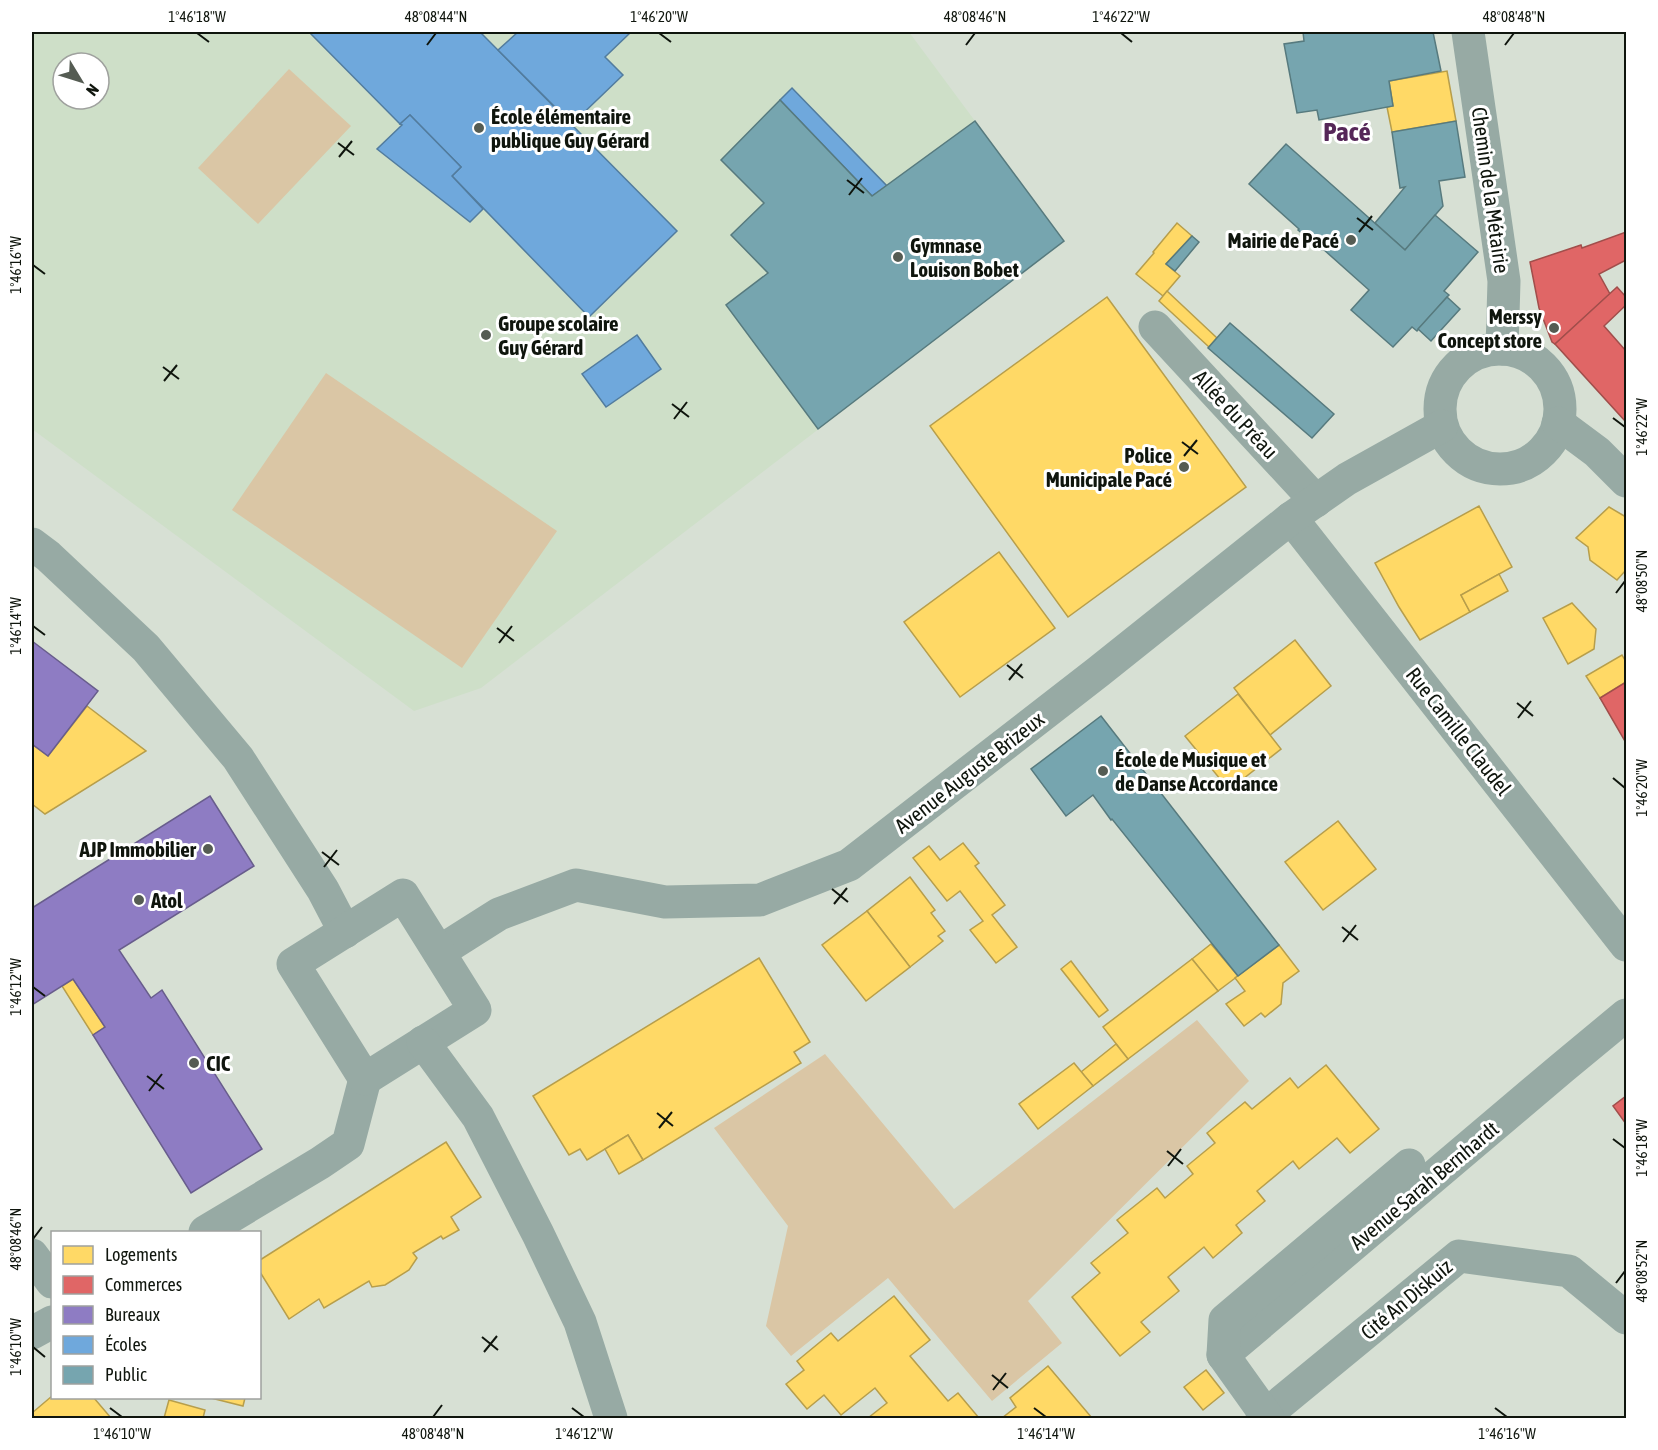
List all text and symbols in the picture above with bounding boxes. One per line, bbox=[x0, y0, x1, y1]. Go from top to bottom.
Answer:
text: 1°46'18"W bbox=[168, 8, 226, 25]
text: 48°08'44"N bbox=[405, 8, 467, 25]
text: 1°46'20"W bbox=[630, 8, 688, 25]
text: 48°08'46"N bbox=[944, 8, 1006, 25]
text: 1°46'22"W bbox=[1092, 8, 1150, 25]
text: 48°08'48"N bbox=[1483, 8, 1545, 25]
north arrow bbox=[51, 51, 111, 111]
text: N bbox=[83, 81, 103, 100]
place label: École élémentaire publique Guy Gérard bbox=[491, 104, 649, 152]
street label: Chemin de la Métairie bbox=[1467, 105, 1515, 275]
district label: Pacé bbox=[1323, 116, 1371, 147]
marker: École élémentaire publique Guy Gérard bbox=[472, 121, 486, 135]
place label: Mairie de Pacé bbox=[1228, 228, 1339, 252]
place label: Gymnase Louison Bobet bbox=[910, 233, 1019, 281]
marker: Mairie de Pacé bbox=[1344, 233, 1358, 247]
text: 1°46'16"W bbox=[7, 236, 24, 294]
marker: Gymnase Louison Bobet bbox=[891, 250, 905, 264]
place label: Merssy Concept store bbox=[1437, 304, 1542, 352]
place label: Groupe scolaire Guy Gérard bbox=[498, 311, 619, 359]
marker: Merssy Concept store bbox=[1547, 321, 1561, 335]
marker: Groupe scolaire Guy Gérard bbox=[479, 328, 493, 342]
street label: Allée du Préau bbox=[1189, 365, 1283, 463]
text: 1°46'22"W bbox=[1633, 398, 1650, 456]
place label: Police Municipale Pacé bbox=[1046, 443, 1172, 491]
marker: Police Municipale Pacé bbox=[1177, 460, 1191, 474]
text: 48°08'50"N bbox=[1633, 550, 1650, 612]
text: 1°46'14"W bbox=[7, 597, 24, 655]
street label: Rue Camille Claudel bbox=[1402, 662, 1517, 800]
street label: Avenue Auguste Brizeux bbox=[890, 706, 1049, 838]
place label: École de Musique et de Danse Accordance bbox=[1115, 747, 1278, 795]
text: 1°46'20"W bbox=[1633, 759, 1650, 817]
marker: École de Musique et de Danse Accordance bbox=[1096, 764, 1110, 778]
place label: AJP Immobilier bbox=[78, 837, 197, 861]
marker: AJP Immobilier bbox=[201, 842, 215, 856]
place label: Atol bbox=[150, 888, 183, 912]
marker: Atol bbox=[132, 893, 146, 907]
text: 1°46'12"W bbox=[7, 958, 24, 1016]
place label: CIC bbox=[206, 1051, 231, 1075]
marker: CIC bbox=[187, 1056, 201, 1070]
street label: Avenue Sarah Bernhardt bbox=[1345, 1116, 1503, 1254]
text: 1°46'18"W bbox=[1633, 1119, 1650, 1177]
text: 48°08'46"N bbox=[7, 1208, 24, 1270]
legend bbox=[51, 1231, 261, 1399]
text: 48°08'52"N bbox=[1633, 1240, 1650, 1302]
text: Logements bbox=[105, 1244, 177, 1265]
street label: Cité An Diskuiz bbox=[1356, 1254, 1457, 1344]
text: Commerces bbox=[105, 1274, 182, 1295]
text: Bureaux bbox=[105, 1304, 160, 1325]
text: 1°46'10"W bbox=[7, 1318, 24, 1376]
text: Écoles bbox=[105, 1334, 147, 1355]
text: Public bbox=[105, 1364, 147, 1385]
text: 1°46'10"W bbox=[93, 1425, 151, 1442]
text: 48°08'48"N bbox=[402, 1425, 464, 1442]
text: 1°46'12"W bbox=[555, 1425, 613, 1442]
text: 1°46'14"W bbox=[1017, 1425, 1075, 1442]
text: 1°46'16"W bbox=[1478, 1425, 1536, 1442]

